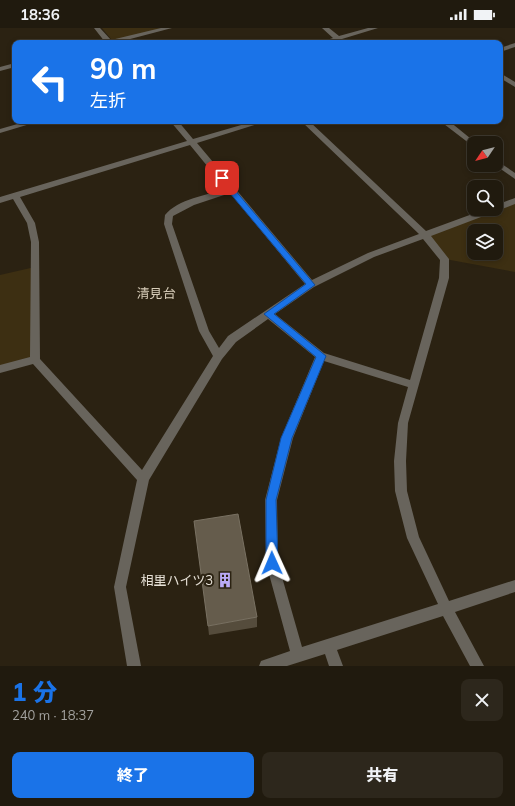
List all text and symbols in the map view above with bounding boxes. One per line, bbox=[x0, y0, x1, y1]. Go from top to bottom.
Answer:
text: 18:36 bbox=[20, 5, 60, 24]
text: 90 m bbox=[90, 51, 156, 86]
icon: left bbox=[24, 56, 76, 108]
text: 左折 bbox=[90, 89, 126, 112]
north arrow bbox=[467, 136, 503, 172]
map controls bbox=[467, 136, 503, 260]
pin bbox=[205, 161, 239, 195]
icon: arrive bbox=[211, 167, 233, 189]
button: search bbox=[467, 180, 503, 216]
button: layers bbox=[467, 224, 503, 260]
district label: 清見台 bbox=[136, 285, 176, 301]
position arrow bbox=[251, 542, 293, 584]
building icon: 相里ハイツ3 bbox=[216, 571, 234, 589]
place label: 相里ハイツ3 bbox=[140, 572, 213, 588]
text: 1 分 bbox=[12, 677, 57, 707]
button: close bbox=[461, 679, 503, 721]
text: 240 m · 18:37 bbox=[12, 707, 94, 723]
button: 終了 bbox=[12, 752, 254, 798]
button: 共有 bbox=[262, 752, 503, 798]

